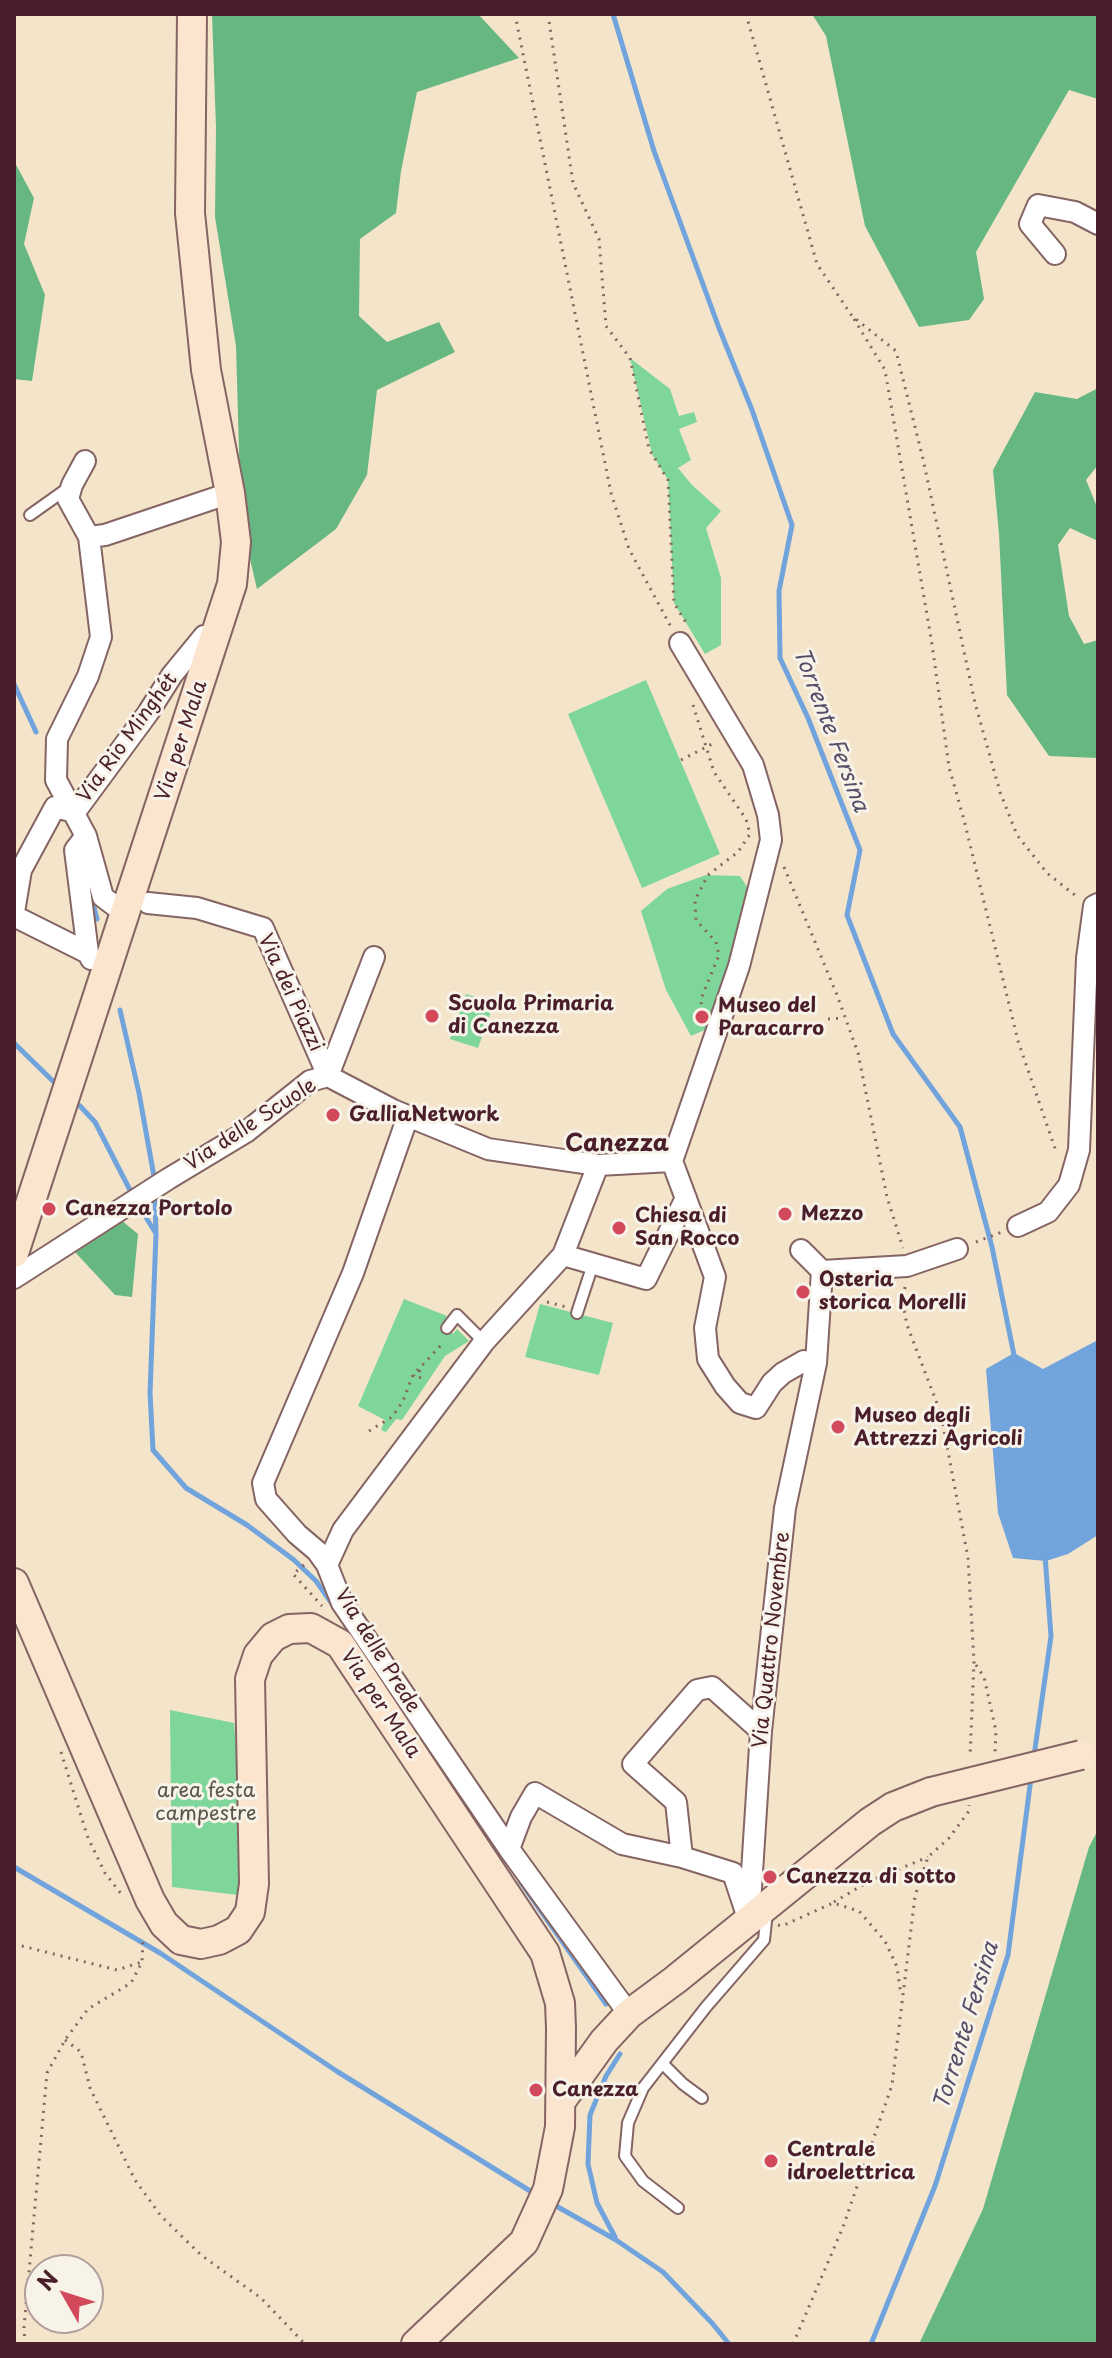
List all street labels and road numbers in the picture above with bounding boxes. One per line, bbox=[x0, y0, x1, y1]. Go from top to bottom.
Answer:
street label: Via Rio Minghét bbox=[73, 669, 183, 807]
street label: Via per Mala bbox=[151, 678, 213, 804]
street label: Via dei Piazzi bbox=[252, 930, 328, 1056]
street label: Via delle Scuole bbox=[181, 1074, 321, 1176]
street label: Via Quattro Novembre bbox=[749, 1531, 795, 1749]
street label: Via delle Prede bbox=[329, 1584, 425, 1718]
street label: Via per Mala bbox=[335, 1645, 425, 1763]

